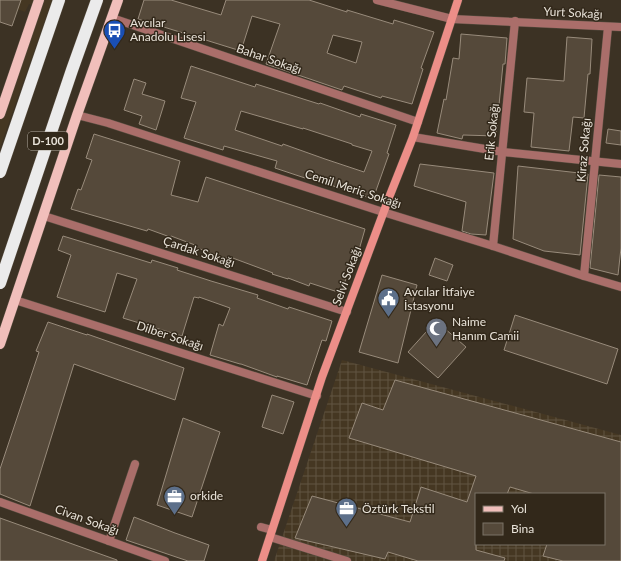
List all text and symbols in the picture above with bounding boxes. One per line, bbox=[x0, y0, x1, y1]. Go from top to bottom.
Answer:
street label: Yurt Sokağı bbox=[543, 3, 603, 22]
place label: Avcılar Anadolu Lisesi bbox=[130, 15, 206, 44]
bus stop icon: Avcılar Anadolu Lisesi bbox=[101, 17, 127, 50]
street label: Bahar Sokağı bbox=[235, 40, 304, 77]
street label: Erik Sokağı bbox=[481, 102, 502, 161]
street label: Kiraz Sokağı bbox=[573, 117, 594, 183]
road number: D-100 bbox=[28, 132, 68, 150]
street label: Cemil Meriç Sokağı bbox=[303, 166, 403, 211]
street label: Çardak Sokağı bbox=[161, 233, 237, 270]
street label: Selvi Sokağı bbox=[329, 244, 364, 308]
place label: Avcılar İtfaiye İstasyonu bbox=[404, 284, 475, 313]
public building icon: Avcılar İtfaiye İstasyonu bbox=[376, 286, 402, 319]
place label: Naime Hanım Camii bbox=[452, 314, 519, 343]
mosque icon: Naime Hanım Camii bbox=[424, 316, 450, 349]
street label: Dilber Sokağı bbox=[135, 318, 205, 353]
office icon: orkide bbox=[161, 483, 187, 516]
place label: orkide bbox=[190, 488, 223, 503]
legend bbox=[475, 493, 605, 545]
office icon: Öztürk Tekstil bbox=[334, 496, 360, 529]
street label: Civan Sokağı bbox=[53, 501, 121, 538]
place label: Öztürk Tekstil bbox=[362, 501, 435, 516]
text: Yol bbox=[511, 501, 527, 516]
text: Bina bbox=[511, 521, 534, 536]

